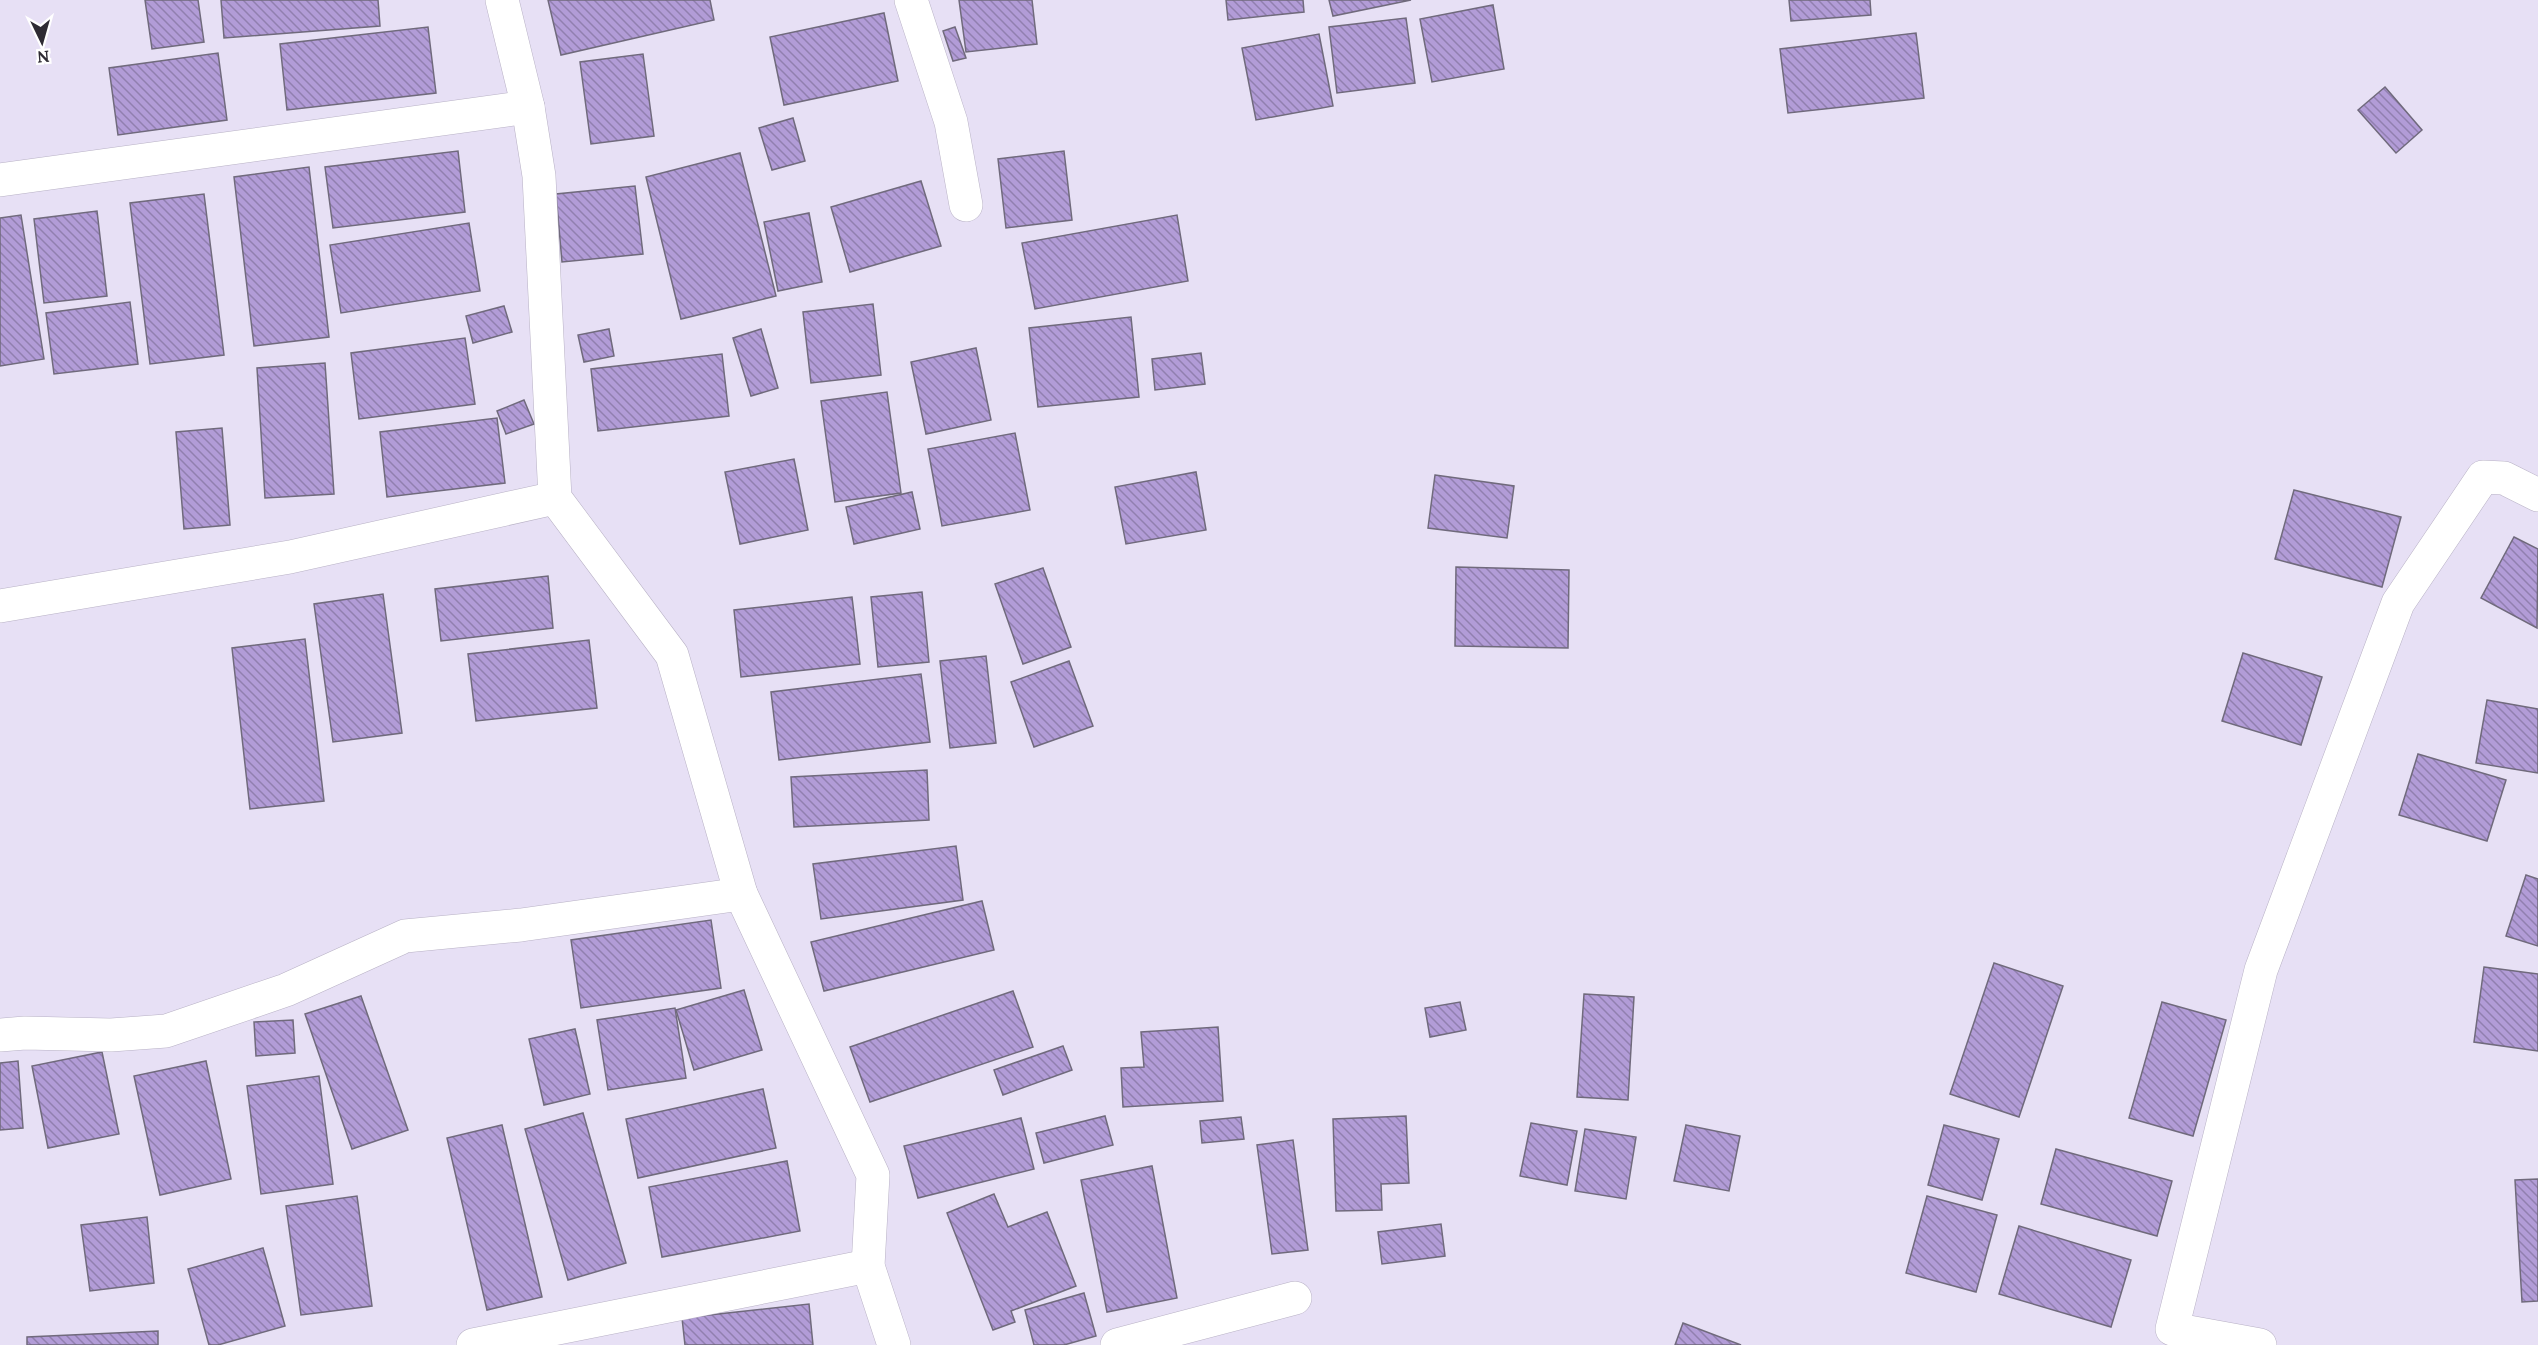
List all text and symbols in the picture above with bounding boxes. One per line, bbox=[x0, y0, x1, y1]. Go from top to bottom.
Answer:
north arrow bbox=[12, 12, 72, 72]
text: N bbox=[36, 46, 50, 67]

